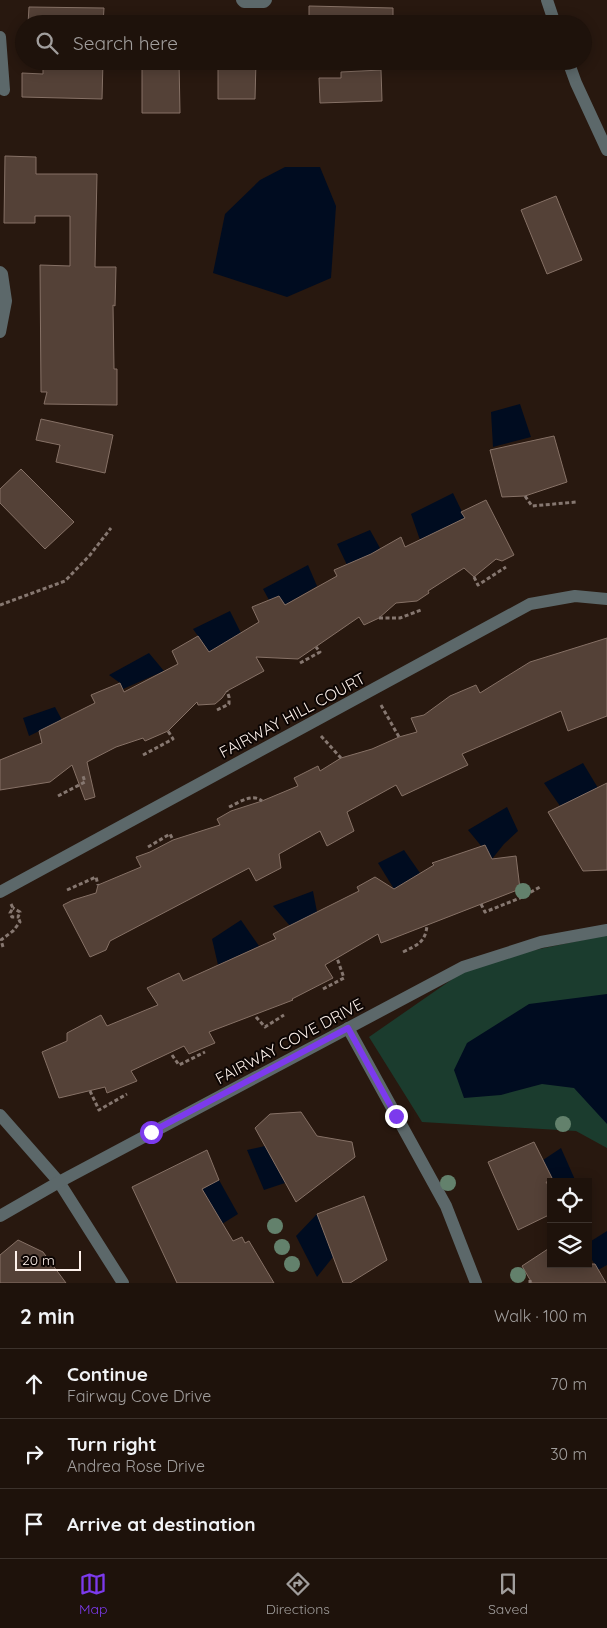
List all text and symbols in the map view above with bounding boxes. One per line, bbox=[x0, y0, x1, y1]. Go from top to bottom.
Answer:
search box bbox=[15, 15, 592, 70]
icon: search bbox=[33, 29, 61, 57]
text: Search here bbox=[73, 31, 178, 55]
street label: FAIRWAY HILL COURT bbox=[215, 668, 369, 762]
street label: FAIRWAY COVE DRIVE bbox=[212, 994, 366, 1088]
route end bbox=[385, 1105, 408, 1128]
route start bbox=[140, 1121, 163, 1144]
map controls bbox=[547, 1178, 592, 1268]
button: locate bbox=[547, 1178, 592, 1223]
button: layers bbox=[547, 1223, 592, 1268]
scale bar bbox=[15, 1248, 81, 1271]
text: 20 m bbox=[22, 1251, 55, 1269]
text: 2 min bbox=[20, 1303, 75, 1329]
text: Walk · 100 m bbox=[494, 1306, 587, 1326]
text: Continue bbox=[67, 1362, 148, 1386]
icon: ahead bbox=[20, 1370, 48, 1398]
text: 70 m bbox=[550, 1374, 587, 1394]
text: Fairway Cove Drive bbox=[67, 1386, 211, 1406]
text: Turn right bbox=[67, 1432, 156, 1456]
icon: right bbox=[20, 1440, 48, 1468]
text: 30 m bbox=[550, 1444, 587, 1464]
text: Andrea Rose Drive bbox=[67, 1456, 205, 1476]
icon: arrive bbox=[20, 1510, 48, 1538]
text: Arrive at destination bbox=[67, 1512, 256, 1536]
tab: Map bbox=[79, 1570, 108, 1618]
tab: Directions bbox=[266, 1570, 330, 1618]
tab: Saved bbox=[488, 1570, 528, 1618]

